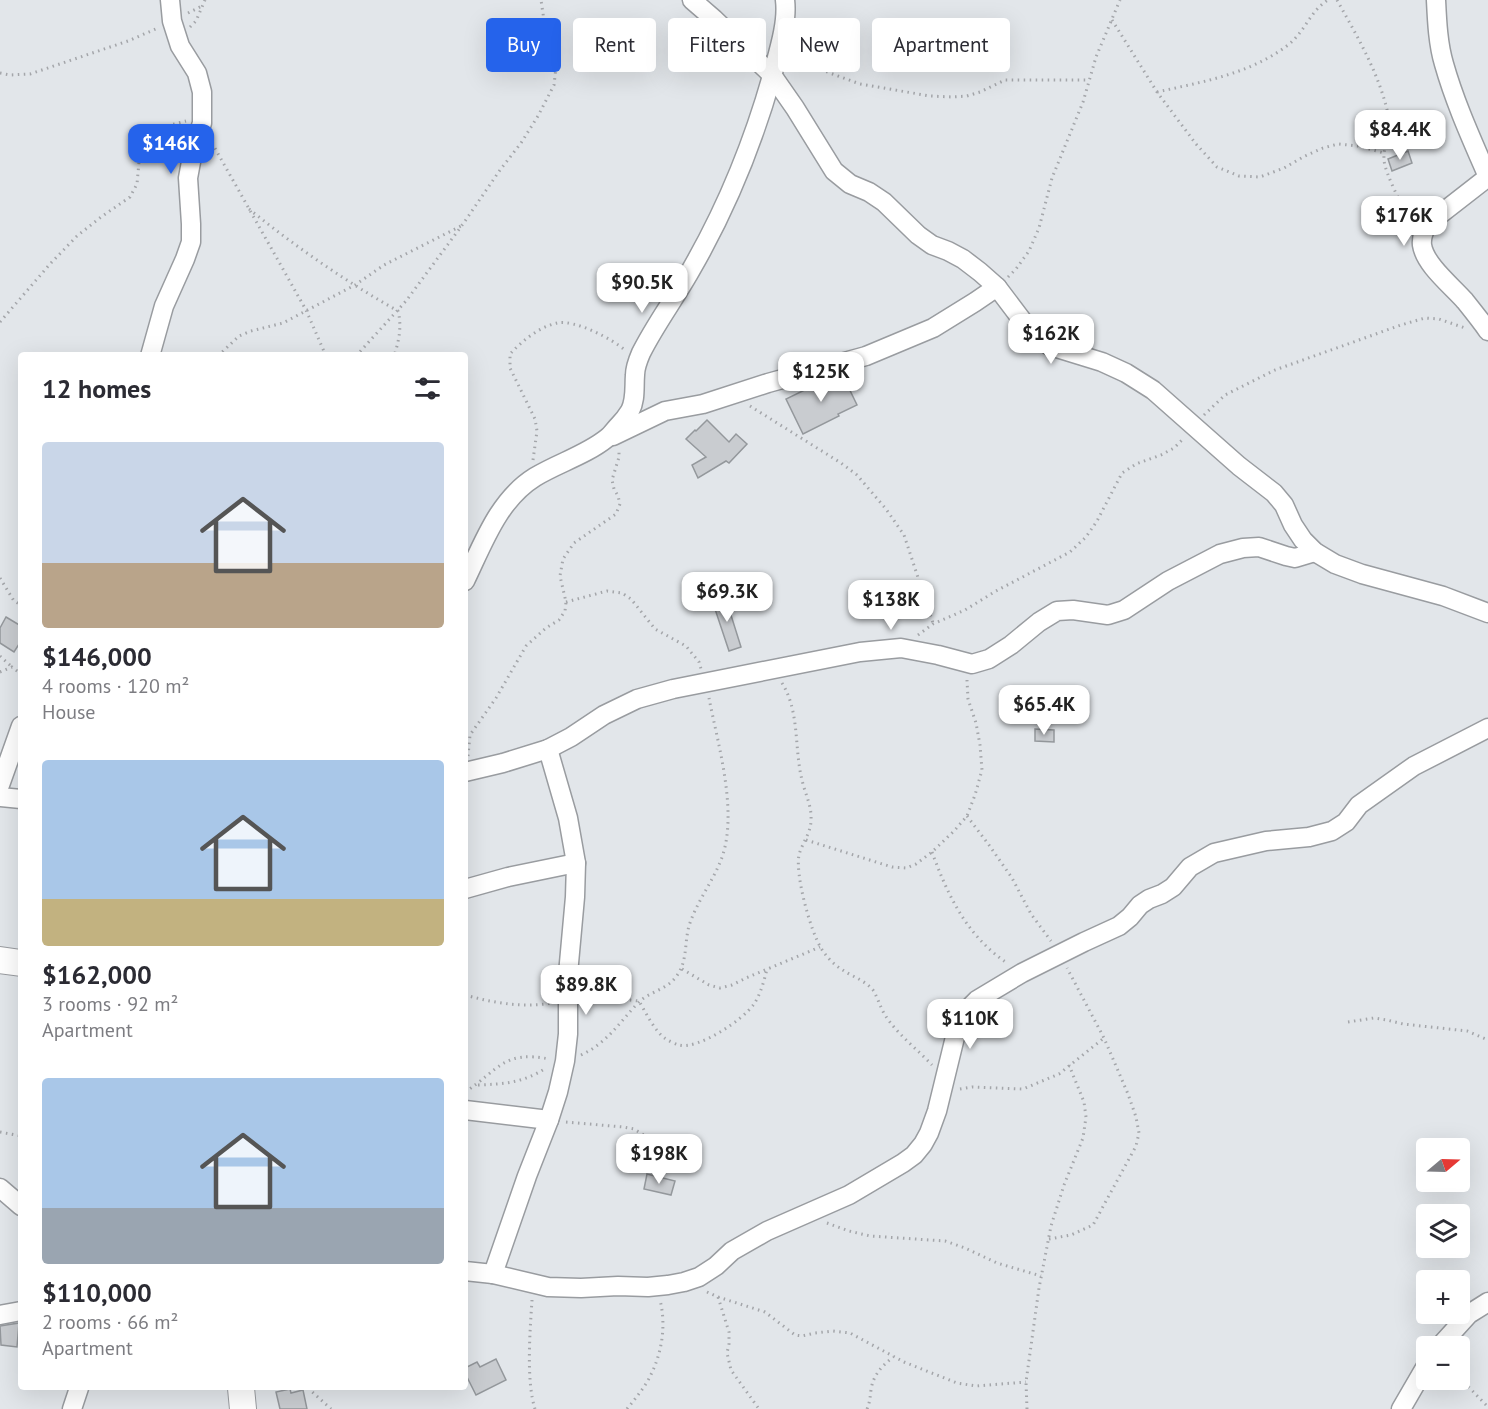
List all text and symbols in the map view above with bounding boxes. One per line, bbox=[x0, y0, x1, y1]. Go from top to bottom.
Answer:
chip: Buy bbox=[486, 18, 561, 72]
chip: Rent bbox=[573, 18, 656, 72]
chip: Filters bbox=[668, 18, 766, 72]
chip: New bbox=[778, 18, 860, 72]
chip: Apartment bbox=[872, 18, 1010, 72]
pin: $84.4K bbox=[1351, 110, 1449, 161]
text: $84.4K bbox=[1369, 116, 1431, 142]
pin: $146K bbox=[129, 124, 213, 175]
text: $146K bbox=[142, 130, 200, 156]
pin: $176K bbox=[1362, 196, 1446, 247]
text: $176K bbox=[1375, 202, 1433, 228]
pin: $90.5K bbox=[593, 263, 691, 314]
text: $90.5K bbox=[611, 269, 673, 295]
pin: $162K bbox=[1009, 314, 1093, 365]
text: $162K bbox=[1022, 320, 1080, 346]
pin: $125K bbox=[779, 352, 863, 403]
text: $125K bbox=[792, 358, 850, 384]
text: 12 homes bbox=[42, 372, 151, 405]
icon: filters bbox=[411, 372, 444, 405]
icon: home bbox=[189, 481, 297, 589]
pin: $69.3K bbox=[678, 572, 776, 623]
text: $69.3K bbox=[696, 578, 758, 604]
pin: $138K bbox=[849, 580, 933, 631]
text: $138K bbox=[862, 586, 920, 612]
text: $146,000 bbox=[42, 640, 152, 673]
text: 4 rooms · 120 m² bbox=[42, 673, 189, 699]
pin: $65.4K bbox=[995, 685, 1093, 736]
text: $65.4K bbox=[1013, 691, 1075, 717]
text: House bbox=[42, 699, 96, 725]
icon: home bbox=[189, 799, 297, 907]
text: $162,000 bbox=[42, 958, 152, 991]
pin: $89.8K bbox=[537, 965, 635, 1016]
text: $89.8K bbox=[555, 971, 617, 997]
text: 3 rooms · 92 m² bbox=[42, 991, 178, 1017]
pin: $110K bbox=[928, 999, 1012, 1050]
text: $110K bbox=[941, 1005, 999, 1031]
text: Apartment bbox=[42, 1017, 133, 1043]
icon: home bbox=[189, 1117, 297, 1225]
pin: $198K bbox=[617, 1134, 701, 1185]
north arrow bbox=[1416, 1138, 1470, 1192]
map controls bbox=[1416, 1138, 1470, 1390]
text: $198K bbox=[630, 1140, 688, 1166]
button: layers bbox=[1416, 1204, 1470, 1258]
button: + bbox=[1416, 1270, 1470, 1324]
text: $110,000 bbox=[42, 1276, 152, 1309]
text: 2 rooms · 66 m² bbox=[42, 1309, 178, 1335]
text: Apartment bbox=[42, 1335, 133, 1361]
button: − bbox=[1416, 1336, 1470, 1390]

